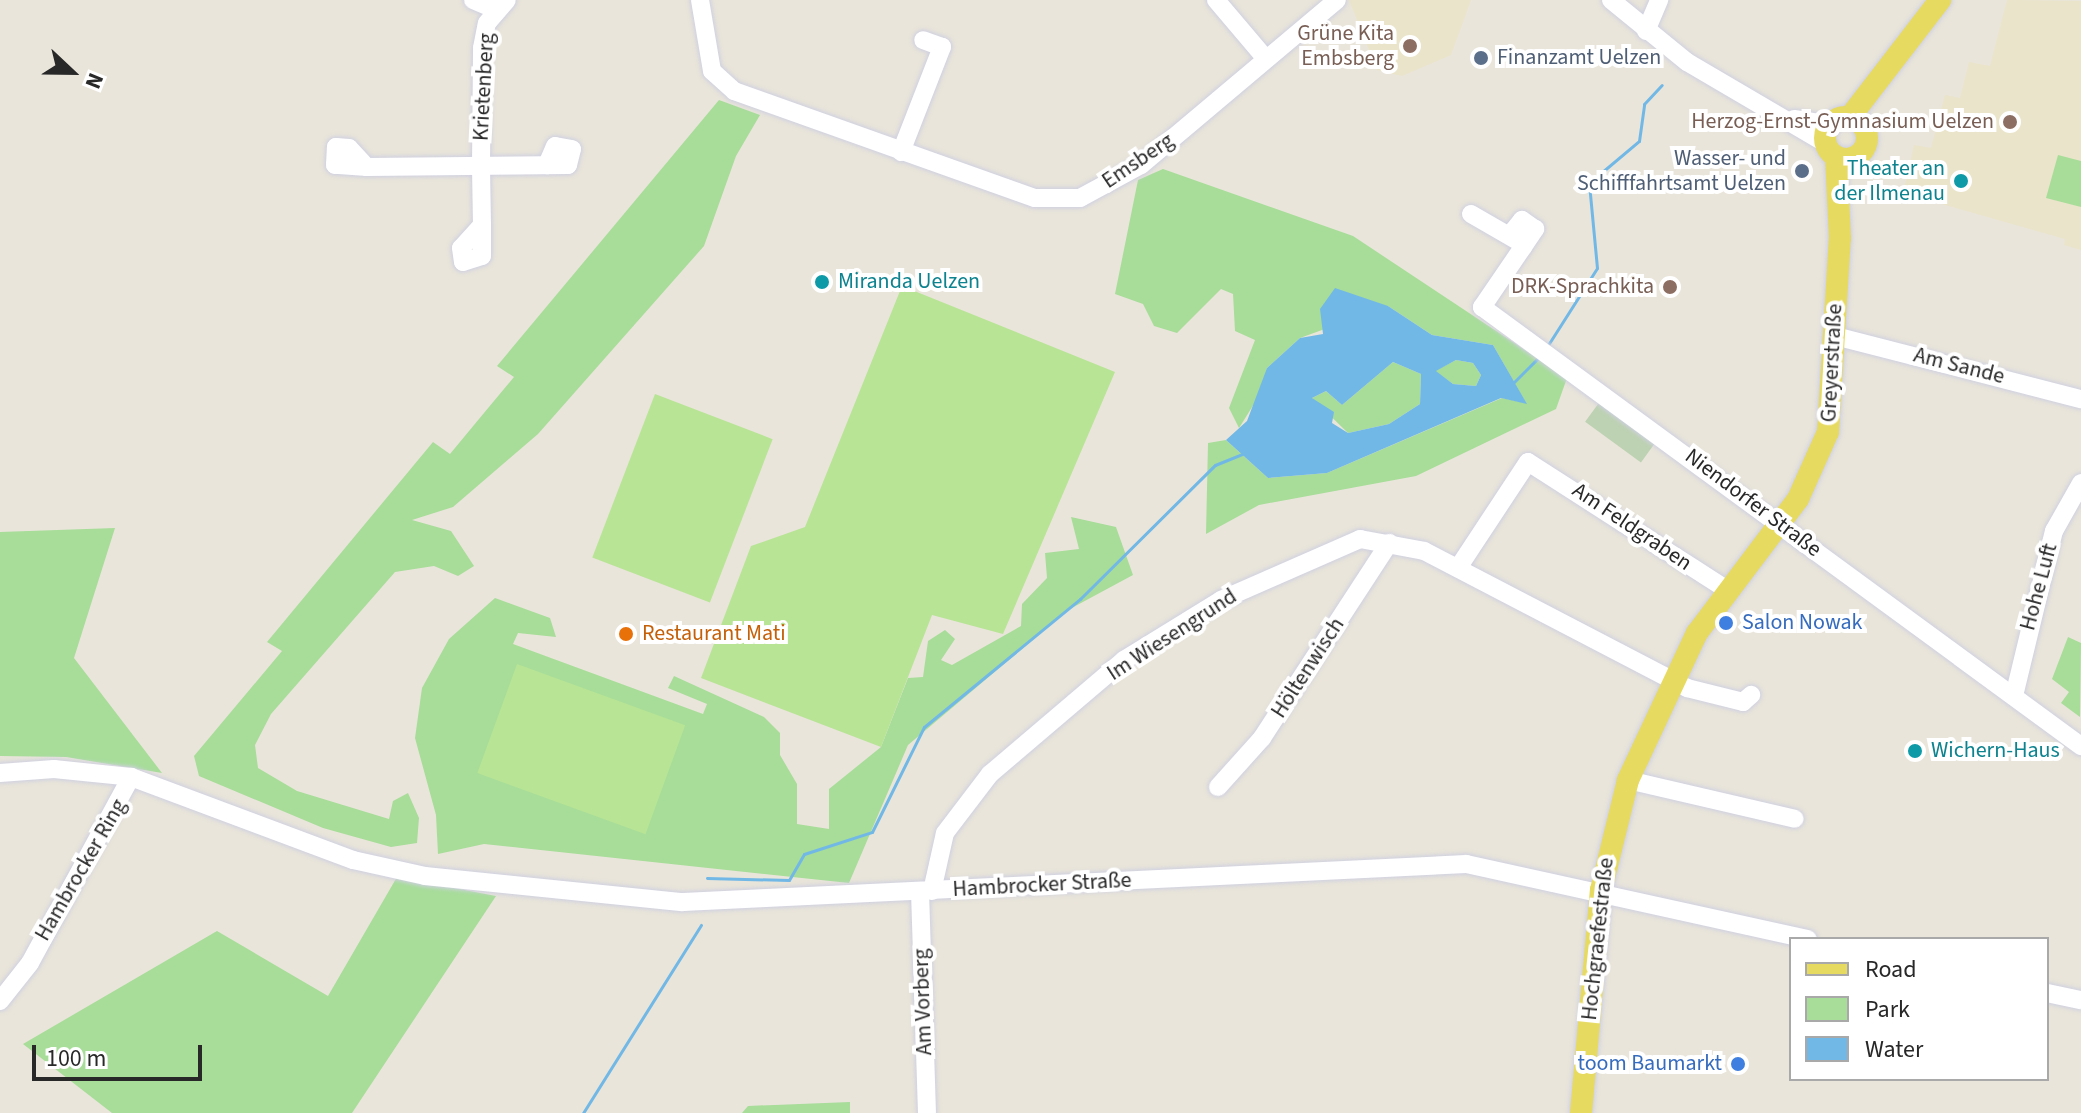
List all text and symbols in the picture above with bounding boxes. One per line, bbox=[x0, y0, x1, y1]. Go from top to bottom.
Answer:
place label: Grüne Kita Embsberg bbox=[1297, 20, 1394, 72]
north arrow bbox=[32, 32, 112, 112]
street label: Krietenberg bbox=[468, 32, 500, 142]
marker: Grüne Kita Embsberg bbox=[1401, 37, 1419, 55]
place label: Finanzamt Uelzen bbox=[1497, 45, 1661, 71]
marker: Finanzamt Uelzen bbox=[1472, 49, 1490, 67]
text: N bbox=[77, 68, 112, 94]
place label: Herzog-Ernst-Gymnasium Uelzen bbox=[1691, 109, 1994, 135]
marker: Herzog-Ernst-Gymnasium Uelzen bbox=[2001, 113, 2019, 131]
street label: Emsberg bbox=[1097, 128, 1179, 194]
place label: Wasser- und Schifffahrtsamt Uelzen bbox=[1577, 145, 1786, 196]
place label: Theater an der Ilmenau bbox=[1834, 155, 1945, 206]
marker: Wasser- und Schifffahrtsamt Uelzen bbox=[1793, 162, 1811, 180]
marker: Theater an der Ilmenau bbox=[1952, 172, 1970, 190]
place label: Miranda Uelzen bbox=[838, 269, 980, 295]
marker: Miranda Uelzen bbox=[813, 273, 831, 291]
place label: DRK-Sprachkita bbox=[1511, 274, 1654, 300]
marker: DRK-Sprachkita bbox=[1661, 278, 1679, 296]
street label: Greyerstraße bbox=[1816, 303, 1848, 423]
street label: Am Sande bbox=[1911, 342, 2007, 390]
street label: Niendorfer Straße bbox=[1680, 443, 1826, 563]
street label: Am Feldgraben bbox=[1567, 477, 1697, 577]
street label: Hohe Luft bbox=[2015, 541, 2063, 633]
street label: Im Wiesengrund bbox=[1102, 583, 1242, 687]
place label: Salon Nowak bbox=[1742, 610, 1862, 636]
street label: Höltenwisch bbox=[1266, 613, 1350, 723]
marker: Salon Nowak bbox=[1717, 614, 1735, 632]
place label: Restaurant Mati bbox=[642, 621, 786, 647]
marker: Restaurant Mati bbox=[617, 625, 635, 643]
place label: Wichern-Haus bbox=[1931, 738, 2060, 764]
marker: Wichern-Haus bbox=[1906, 742, 1924, 760]
street label: Hambrocker Ring bbox=[30, 794, 132, 946]
street label: Hochgraefestraße bbox=[1576, 856, 1620, 1022]
street label: Hambrocker Straße bbox=[952, 867, 1132, 903]
legend bbox=[1789, 937, 2049, 1081]
street label: Am Vorberg bbox=[908, 948, 938, 1056]
text: Road bbox=[1865, 952, 1917, 987]
text: Park bbox=[1865, 992, 1910, 1027]
scale bar bbox=[36, 1029, 206, 1079]
text: Water bbox=[1865, 1032, 1923, 1067]
text: 100 m bbox=[46, 1041, 106, 1076]
place label: toom Baumarkt bbox=[1578, 1051, 1722, 1077]
marker: toom Baumarkt bbox=[1729, 1055, 1747, 1073]

